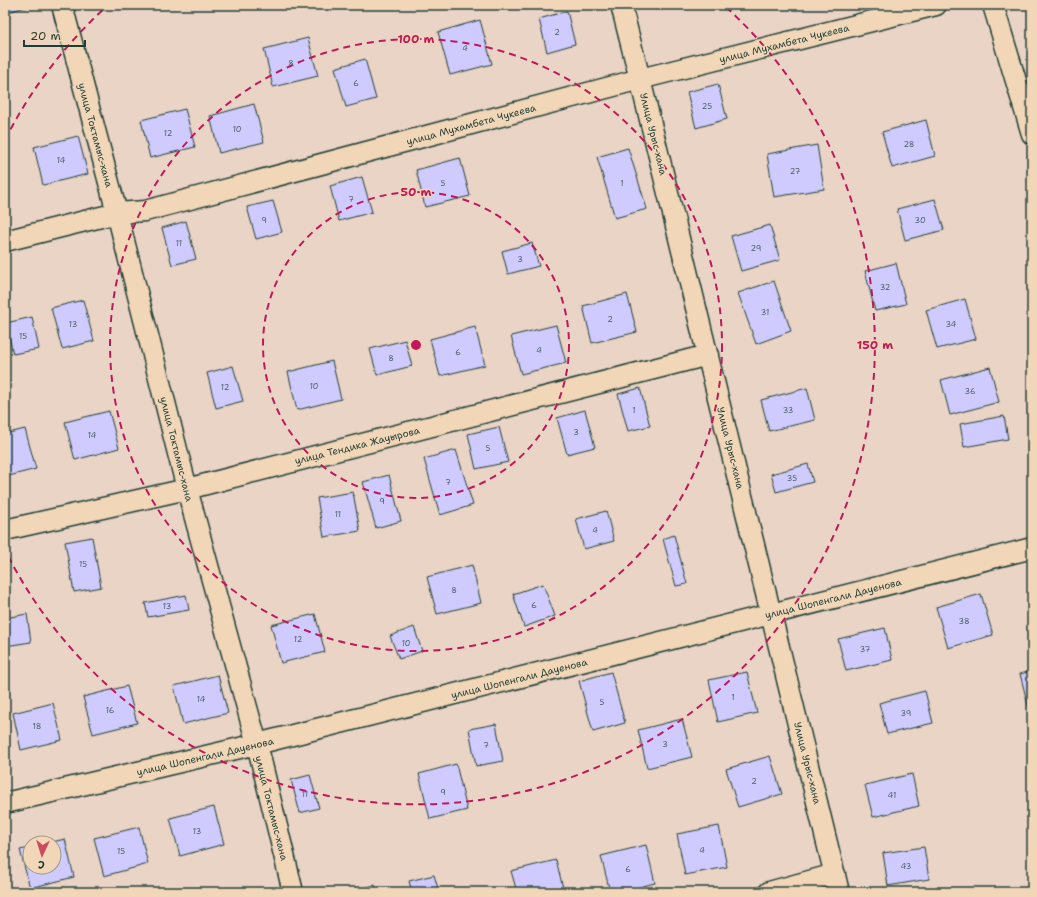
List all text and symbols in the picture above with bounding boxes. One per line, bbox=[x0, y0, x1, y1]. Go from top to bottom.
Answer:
street label: улица Мухамбета Чукеева bbox=[718, 21, 851, 66]
scale bar bbox=[24, 22, 85, 48]
house number: 2 bbox=[554, 27, 560, 38]
text: 20 m bbox=[30, 28, 61, 44]
text: 100 m bbox=[398, 31, 435, 47]
house number: 4 bbox=[462, 43, 468, 54]
house number: 8 bbox=[288, 58, 294, 69]
house number: 6 bbox=[353, 78, 359, 89]
street label: улица Токтамыс-хана bbox=[75, 81, 116, 190]
street label: Улица Урыс-хана bbox=[637, 92, 670, 177]
street label: улица Мухамбета Чукеева bbox=[405, 101, 538, 148]
house number: 25 bbox=[702, 101, 712, 112]
house number: 10 bbox=[233, 124, 241, 135]
house number: 12 bbox=[164, 128, 173, 139]
house number: 28 bbox=[904, 139, 914, 150]
house number: 14 bbox=[57, 155, 66, 166]
house number: 27 bbox=[790, 166, 801, 177]
house number: 5 bbox=[441, 178, 446, 189]
house number: 1 bbox=[620, 178, 624, 189]
text: 50 m bbox=[401, 184, 432, 200]
house number: 7 bbox=[348, 194, 354, 205]
house number: 9 bbox=[261, 215, 267, 226]
house number: 30 bbox=[914, 215, 926, 226]
house number: 11 bbox=[176, 238, 182, 249]
house number: 29 bbox=[751, 243, 761, 254]
house number: 3 bbox=[517, 254, 523, 265]
house number: 32 bbox=[880, 282, 891, 293]
house number: 31 bbox=[761, 307, 769, 318]
house number: 2 bbox=[607, 314, 613, 325]
house number: 13 bbox=[69, 319, 77, 330]
house number: 34 bbox=[946, 319, 957, 330]
house number: 15 bbox=[19, 331, 27, 342]
text: 150 m bbox=[857, 337, 893, 353]
centre of rings bbox=[409, 338, 423, 352]
house number: 4 bbox=[536, 345, 542, 356]
house number: 6 bbox=[455, 347, 461, 358]
house number: 8 bbox=[388, 353, 394, 364]
house number: 10 bbox=[310, 381, 318, 392]
house number: 12 bbox=[221, 382, 230, 393]
house number: 36 bbox=[965, 386, 976, 397]
street label: улица Токтамыс-хана bbox=[157, 395, 196, 504]
house number: 1 bbox=[632, 405, 636, 416]
house number: 33 bbox=[783, 405, 793, 416]
street label: Улица Урыс-хана bbox=[714, 406, 747, 491]
street label: улица Тендика Жауырова bbox=[293, 423, 422, 467]
house number: 3 bbox=[573, 427, 579, 438]
house number: 14 bbox=[88, 430, 97, 441]
house number: 5 bbox=[486, 443, 491, 454]
house number: 35 bbox=[787, 473, 797, 484]
house number: 7 bbox=[445, 477, 451, 488]
house number: 9 bbox=[379, 496, 385, 507]
house number: 11 bbox=[335, 509, 341, 520]
house number: 4 bbox=[592, 525, 598, 536]
house number: 15 bbox=[79, 559, 87, 570]
street label: улица Шопенгали Дауенова bbox=[764, 575, 903, 622]
house number: 8 bbox=[451, 585, 457, 596]
house number: 6 bbox=[531, 600, 537, 611]
house number: 13 bbox=[163, 601, 171, 612]
house number: 38 bbox=[959, 616, 969, 627]
house number: 12 bbox=[294, 634, 303, 645]
house number: 10 bbox=[402, 638, 410, 649]
house number: 37 bbox=[860, 644, 871, 655]
street label: улица Шопенгали Дауенова bbox=[450, 655, 589, 702]
house number: 1 bbox=[731, 692, 735, 703]
house number: 14 bbox=[197, 694, 206, 705]
house number: 5 bbox=[600, 697, 605, 708]
house number: 16 bbox=[106, 705, 115, 716]
house number: 39 bbox=[901, 708, 911, 719]
house number: 18 bbox=[33, 721, 41, 732]
street label: Улица Урыс-хана bbox=[791, 721, 824, 806]
street label: улица Шопенгали Дауенова bbox=[135, 734, 276, 779]
house number: 3 bbox=[662, 739, 668, 750]
house number: 7 bbox=[483, 740, 489, 751]
street label: улица Токтамыс-хана bbox=[252, 754, 291, 863]
house number: 2 bbox=[751, 776, 757, 787]
house number: 9 bbox=[440, 787, 446, 798]
house number: 11 bbox=[302, 789, 308, 800]
house number: 41 bbox=[888, 790, 896, 801]
house number: 13 bbox=[193, 826, 201, 837]
north arrow bbox=[22, 835, 62, 875]
house number: 4 bbox=[699, 845, 705, 856]
house number: 15 bbox=[117, 846, 125, 857]
text: С bbox=[37, 857, 45, 872]
house number: 43 bbox=[901, 861, 911, 872]
house number: 6 bbox=[625, 864, 631, 875]

